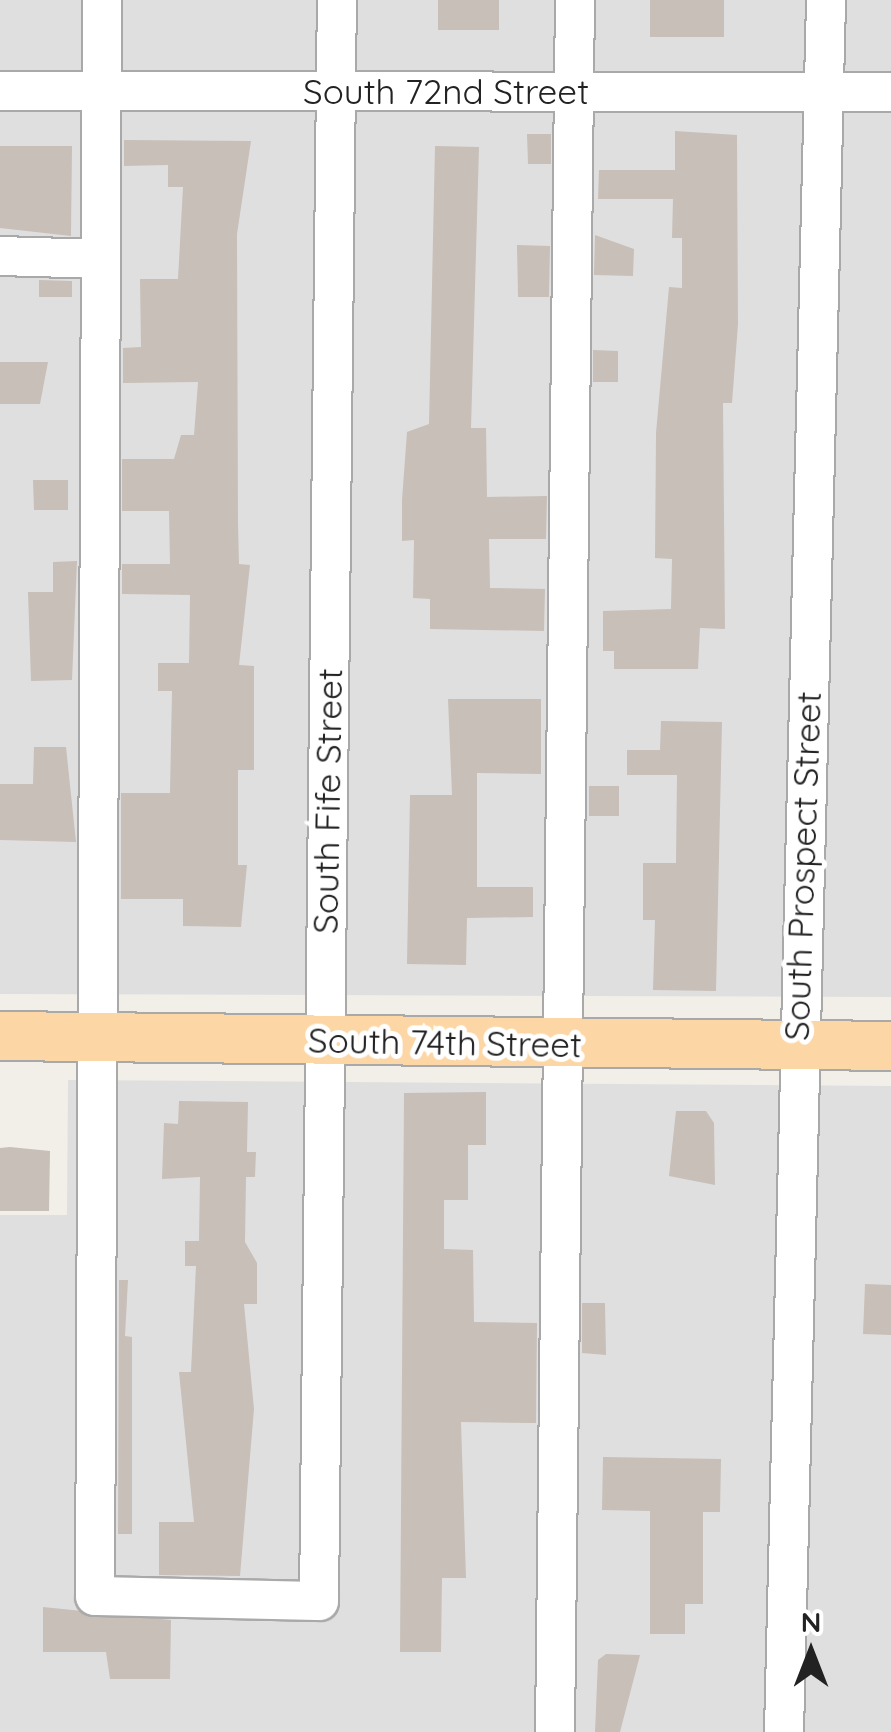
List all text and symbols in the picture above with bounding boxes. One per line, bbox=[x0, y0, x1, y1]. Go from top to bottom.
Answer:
street label: South 72nd Street bbox=[303, 70, 589, 112]
street label: South Fife Street bbox=[304, 668, 350, 934]
street label: South Prospect Street bbox=[775, 691, 829, 1041]
street label: South 74th Street bbox=[308, 1019, 582, 1065]
north arrow bbox=[761, 1602, 861, 1702]
text: N bbox=[801, 1604, 821, 1639]

